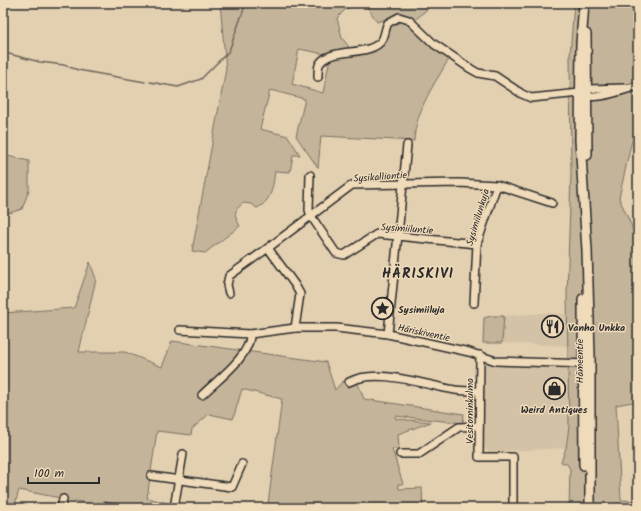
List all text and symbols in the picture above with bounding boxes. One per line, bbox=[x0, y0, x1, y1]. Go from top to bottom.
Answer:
street label: Sysikalliontie bbox=[353, 167, 408, 187]
street label: Sysimiilunkuja bbox=[462, 187, 494, 248]
street label: Sysimiiluntie bbox=[380, 219, 434, 239]
district label: HÄRISKIVI bbox=[382, 263, 454, 285]
place icon: Sysimiiluja bbox=[370, 296, 396, 322]
place label: Sysimiiluja bbox=[398, 302, 445, 318]
restaurant icon: Vanha Unkka bbox=[539, 314, 565, 340]
street label: Häriskiventie bbox=[396, 320, 452, 346]
place label: Vanha Unkka bbox=[568, 320, 625, 336]
street label: Hämeentie bbox=[572, 338, 588, 383]
shop icon: Weird Antiques bbox=[541, 376, 567, 402]
street label: Vesitorninkulma bbox=[462, 378, 478, 444]
place label: Weird Antiques bbox=[521, 402, 588, 418]
scale bar bbox=[28, 459, 99, 485]
text: 100 m bbox=[34, 464, 65, 483]

